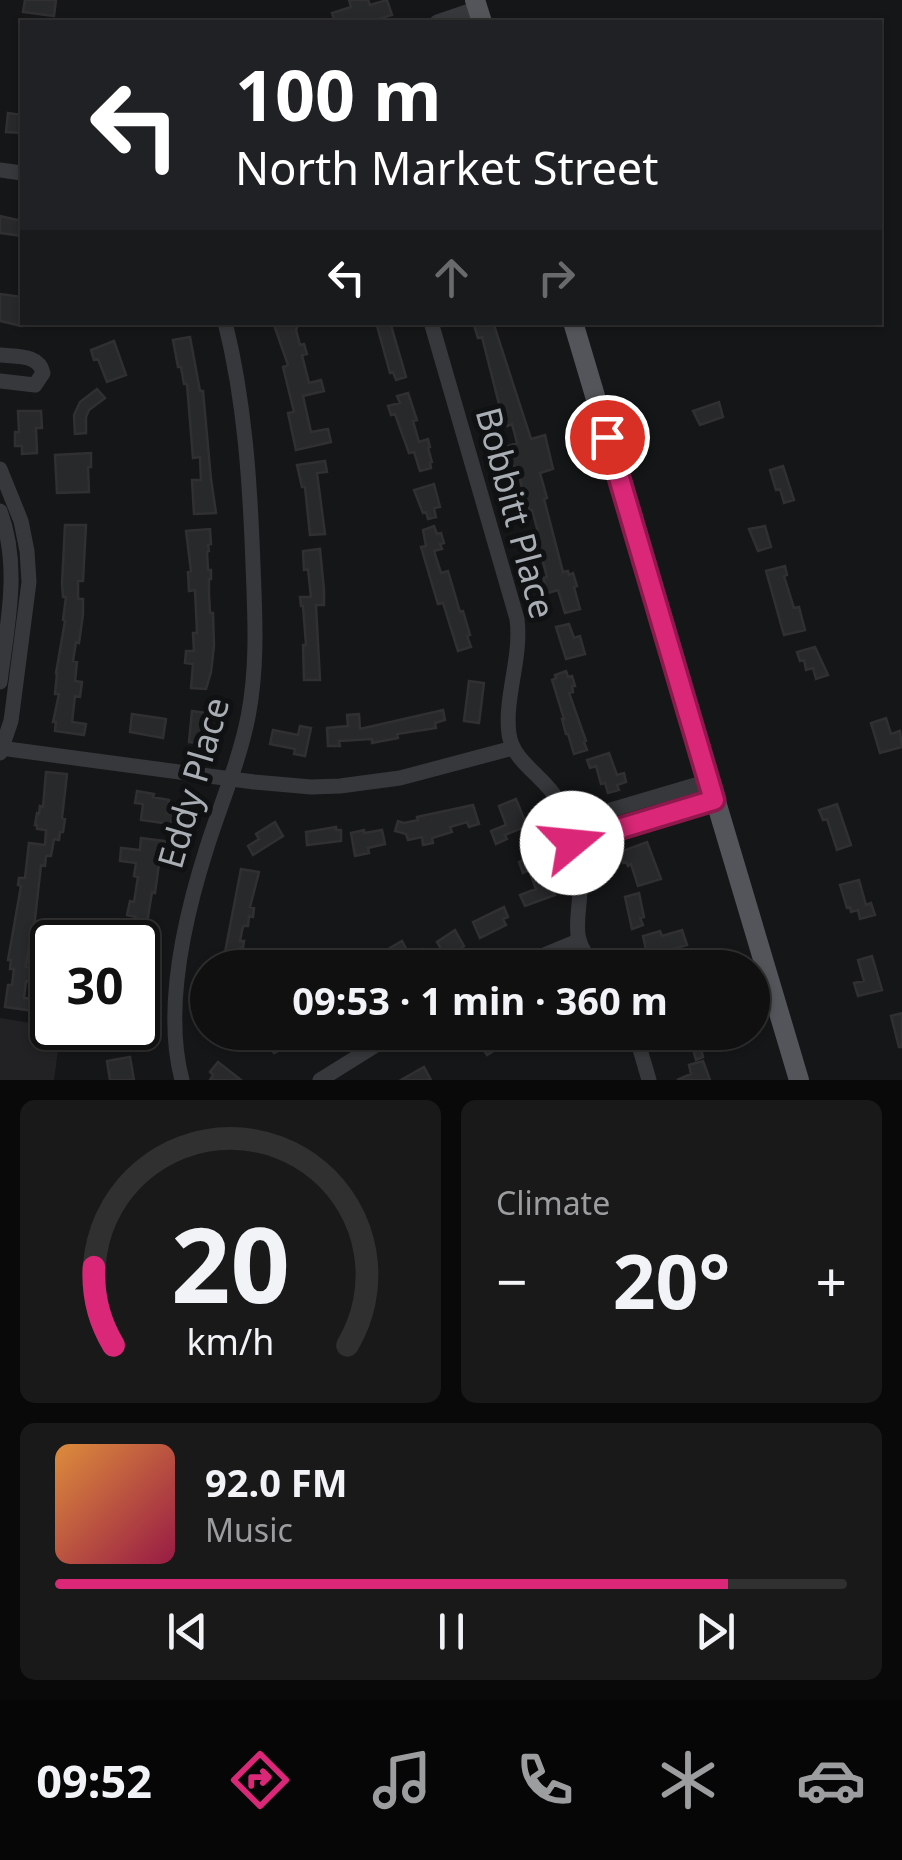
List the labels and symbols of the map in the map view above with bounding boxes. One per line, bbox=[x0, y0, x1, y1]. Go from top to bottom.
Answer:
pin bbox=[565, 395, 650, 480]
street label: Bobbitt Place bbox=[466, 402, 567, 623]
street label: Eddy Place bbox=[146, 692, 239, 874]
position arrow bbox=[520, 791, 624, 895]
speed limit sign: 30 bbox=[30, 920, 160, 1050]

